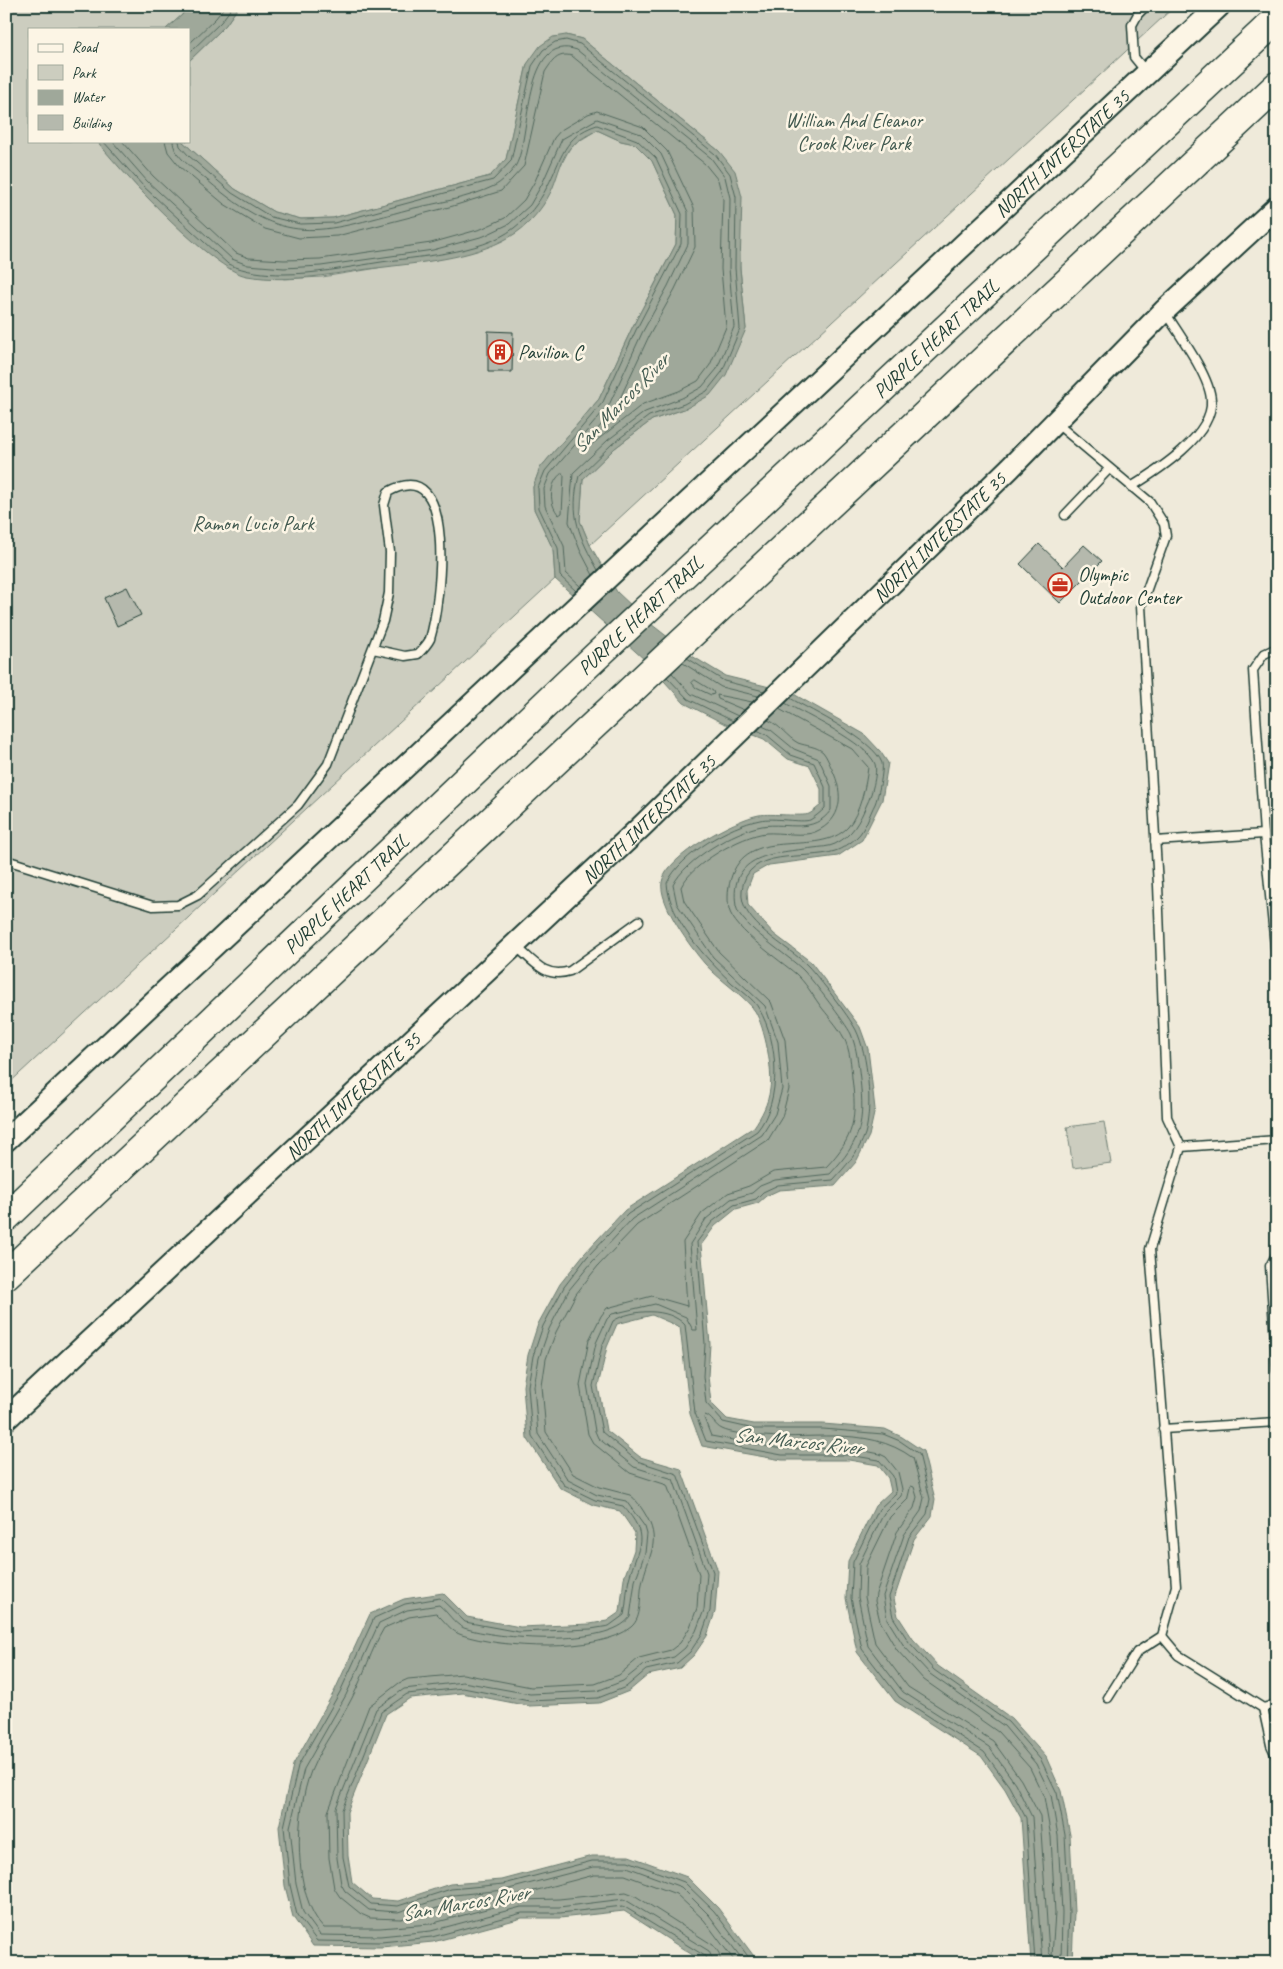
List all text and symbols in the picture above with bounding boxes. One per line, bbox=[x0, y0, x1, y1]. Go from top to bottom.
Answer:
legend bbox=[28, 28, 190, 142]
text: Road bbox=[72, 38, 99, 57]
text: Park bbox=[72, 64, 97, 83]
street label: NORTH INTERSTATE 35 bbox=[989, 83, 1135, 223]
text: Water bbox=[72, 88, 106, 107]
park label: William And Eleanor Crook River Park bbox=[786, 108, 924, 156]
text: Building bbox=[72, 114, 112, 133]
street label: PURPLE HEART TRAIL bbox=[868, 274, 1004, 403]
building icon: Pavilion C bbox=[487, 339, 513, 365]
place label: Pavilion C bbox=[518, 340, 585, 365]
water label: San Marcos River bbox=[566, 345, 676, 458]
street label: NORTH INTERSTATE 35 bbox=[867, 466, 1012, 607]
park label: Ramon Lucio Park bbox=[192, 511, 316, 536]
street label: PURPLE HEART TRAIL bbox=[572, 550, 708, 680]
place label: Olympic Outdoor Center bbox=[1078, 562, 1183, 610]
office icon: Olympic Outdoor Center bbox=[1047, 572, 1073, 598]
street label: NORTH INTERSTATE 35 bbox=[576, 748, 721, 889]
street label: PURPLE HEART TRAIL bbox=[278, 829, 414, 959]
street label: NORTH INTERSTATE 35 bbox=[280, 1026, 426, 1165]
water label: San Marcos River bbox=[733, 1421, 867, 1461]
water label: San Marcos River bbox=[399, 1878, 534, 1927]

